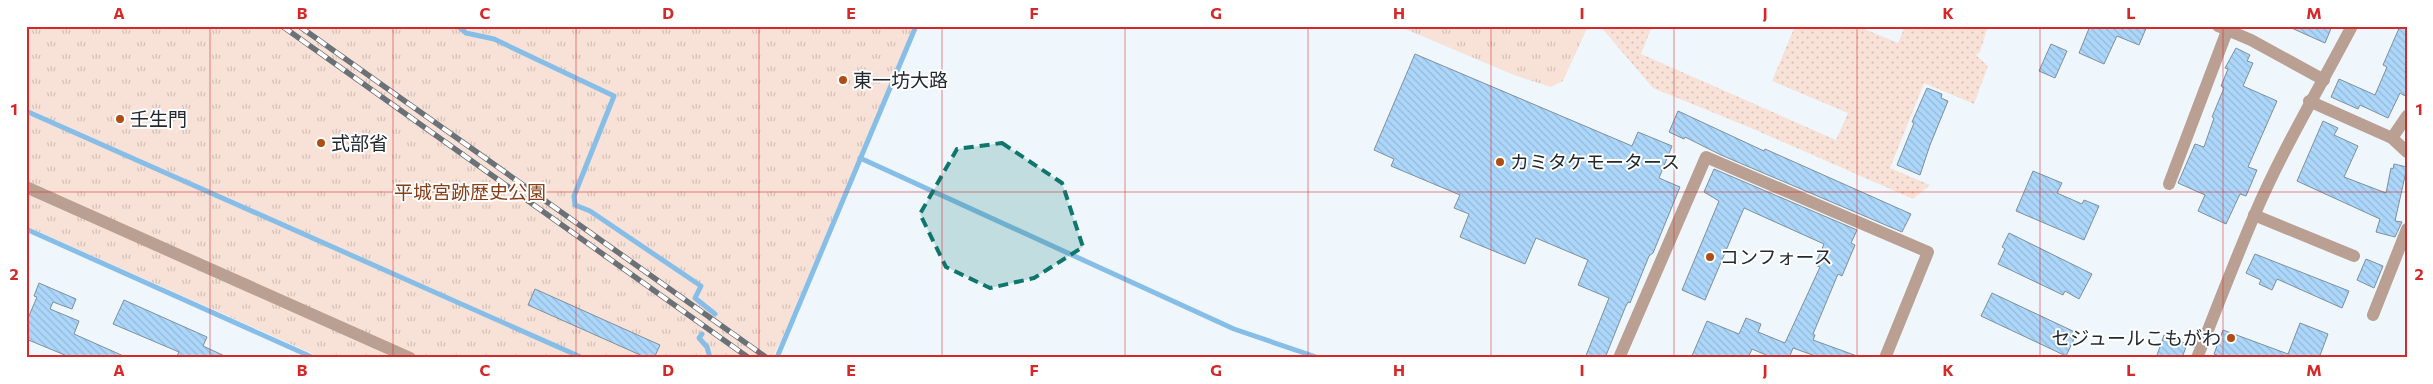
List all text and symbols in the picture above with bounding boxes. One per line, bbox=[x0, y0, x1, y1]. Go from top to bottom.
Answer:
text: A bbox=[113, 3, 125, 22]
text: B bbox=[297, 3, 308, 22]
text: C bbox=[480, 3, 491, 22]
text: D bbox=[662, 3, 674, 22]
text: E bbox=[846, 3, 856, 22]
text: F bbox=[1029, 3, 1039, 22]
text: G bbox=[1210, 3, 1222, 22]
text: H bbox=[1393, 3, 1405, 22]
text: I bbox=[1579, 3, 1585, 22]
text: J bbox=[1762, 3, 1768, 22]
text: K bbox=[1942, 3, 1954, 22]
text: L bbox=[2126, 3, 2136, 22]
text: M bbox=[2306, 3, 2322, 22]
place label: 東一坊大路 bbox=[853, 68, 948, 91]
marker: 東一坊大路 bbox=[837, 74, 849, 86]
text: 1 bbox=[10, 99, 18, 118]
text: 1 bbox=[2415, 99, 2423, 118]
place label: 壬生門 bbox=[130, 107, 187, 130]
marker: 壬生門 bbox=[114, 113, 126, 125]
place label: 式部省 bbox=[331, 131, 388, 154]
marker: 式部省 bbox=[315, 137, 327, 149]
place label: カミタケモータース bbox=[1510, 150, 1680, 173]
marker: カミタケモータース bbox=[1494, 156, 1506, 168]
park label: 平城宮跡歴史公園 bbox=[394, 180, 546, 203]
place label: コンフォース bbox=[1720, 245, 1832, 268]
marker: コンフォース bbox=[1704, 251, 1716, 263]
text: 2 bbox=[9, 264, 19, 283]
text: 2 bbox=[2414, 264, 2424, 283]
place label: セジュールこもがわ bbox=[2051, 326, 2221, 349]
marker: セジュールこもがわ bbox=[2225, 332, 2237, 344]
text: A bbox=[113, 360, 125, 379]
text: B bbox=[297, 360, 308, 379]
text: C bbox=[480, 360, 491, 379]
text: D bbox=[662, 360, 674, 379]
text: E bbox=[846, 360, 856, 379]
text: F bbox=[1029, 360, 1039, 379]
text: G bbox=[1210, 360, 1222, 379]
text: H bbox=[1393, 360, 1405, 379]
text: I bbox=[1579, 360, 1585, 379]
text: J bbox=[1762, 360, 1768, 379]
text: K bbox=[1942, 360, 1954, 379]
text: L bbox=[2126, 360, 2136, 379]
text: M bbox=[2306, 360, 2322, 379]

